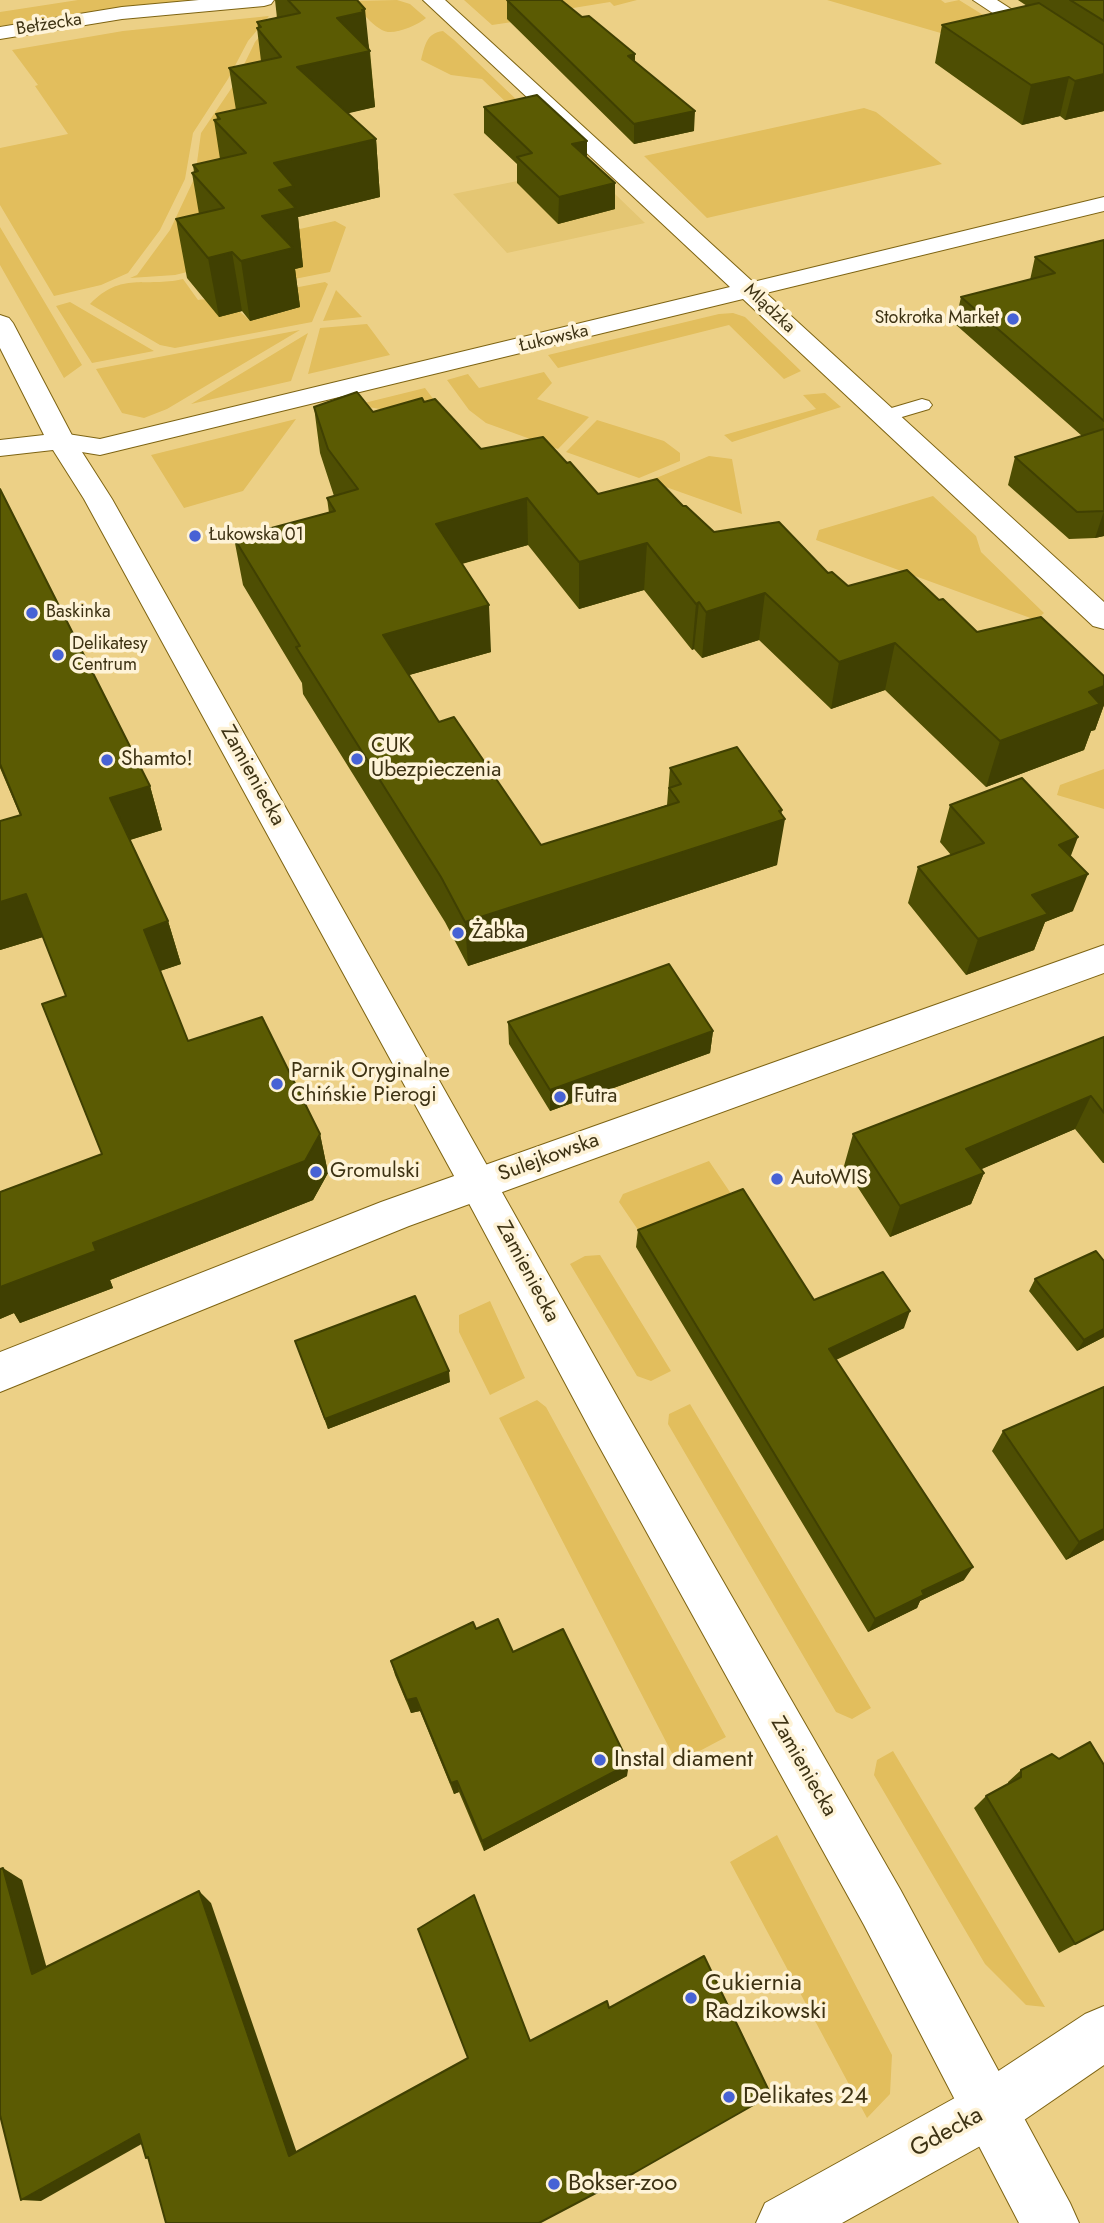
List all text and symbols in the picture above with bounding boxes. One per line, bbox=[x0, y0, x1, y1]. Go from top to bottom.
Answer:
street label: Bełżecka bbox=[15, 9, 83, 41]
street label: Mlądzka bbox=[739, 280, 799, 338]
place label: Stokrotka Market bbox=[874, 308, 999, 330]
marker: Stokrotka Market bbox=[1005, 311, 1021, 327]
street label: Łukowska bbox=[517, 321, 591, 357]
place label: Łukowska 01 bbox=[209, 525, 304, 547]
marker: Łukowska 01 bbox=[187, 528, 203, 544]
place label: Baskinka bbox=[46, 602, 111, 624]
marker: Baskinka bbox=[24, 605, 40, 621]
place label: Delikatesy Centrum bbox=[72, 634, 148, 676]
marker: Delikatesy Centrum bbox=[50, 647, 66, 663]
street label: Zamieniecka bbox=[214, 721, 290, 831]
place label: CUK Ubezpieczenia bbox=[371, 734, 501, 784]
place label: Shamto! bbox=[121, 747, 193, 773]
marker: CUK Ubezpieczenia bbox=[349, 751, 365, 767]
marker: Shamto! bbox=[99, 752, 115, 768]
place label: Żabka bbox=[472, 920, 525, 946]
marker: Żabka bbox=[450, 925, 466, 941]
place label: Parnik Oryginalne Chińskie Pierogi bbox=[291, 1059, 450, 1109]
marker: Parnik Oryginalne Chińskie Pierogi bbox=[269, 1076, 285, 1092]
place label: Futra bbox=[574, 1084, 617, 1110]
marker: Futra bbox=[552, 1089, 568, 1105]
street label: Sulejkowska bbox=[495, 1128, 603, 1188]
place label: Gromulski bbox=[330, 1159, 420, 1185]
marker: Gromulski bbox=[308, 1164, 324, 1180]
place label: AutoWIS bbox=[791, 1166, 868, 1192]
marker: AutoWIS bbox=[769, 1171, 785, 1187]
street label: Zamieniecka bbox=[490, 1217, 564, 1327]
street label: Zamieniecka bbox=[764, 1713, 842, 1821]
place label: Instal diament bbox=[614, 1746, 753, 1774]
marker: Instal diament bbox=[592, 1752, 608, 1768]
place label: Cukiernia Radzikowski bbox=[705, 1970, 827, 2026]
marker: Cukiernia Radzikowski bbox=[683, 1990, 699, 2006]
place label: Delikates 24 bbox=[743, 2083, 868, 2111]
marker: Delikates 24 bbox=[721, 2089, 737, 2105]
street label: Gdecka bbox=[906, 2101, 988, 2165]
place label: Bokser-zoo bbox=[568, 2170, 677, 2198]
marker: Bokser-zoo bbox=[546, 2176, 562, 2192]

